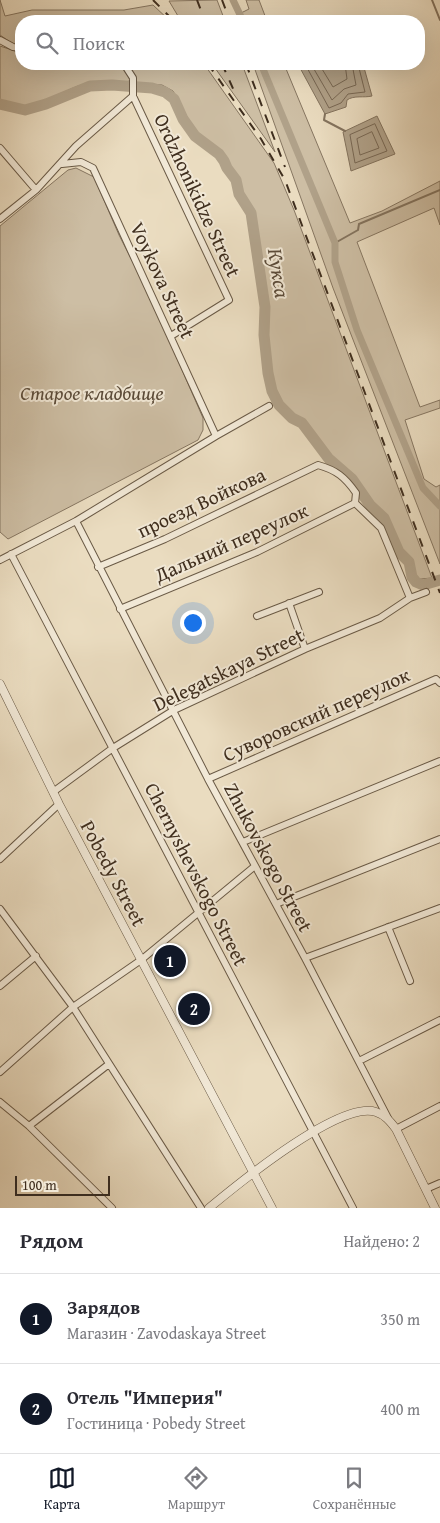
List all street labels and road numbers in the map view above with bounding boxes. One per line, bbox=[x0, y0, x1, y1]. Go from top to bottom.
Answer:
street label: Ordzhonikidze Street bbox=[147, 108, 249, 282]
street label: Voykova Street bbox=[123, 217, 203, 343]
street label: проезд Войкова bbox=[132, 459, 271, 545]
street label: Дальний переулок bbox=[149, 495, 313, 589]
street label: Delegatskaya Street bbox=[148, 620, 308, 718]
street label: Суворовский переулок bbox=[218, 659, 415, 768]
street label: Chernyshevskogo Street bbox=[138, 777, 256, 971]
street label: Zhukovskogo Street bbox=[217, 777, 321, 937]
street label: Pobedy Street bbox=[74, 815, 154, 931]

